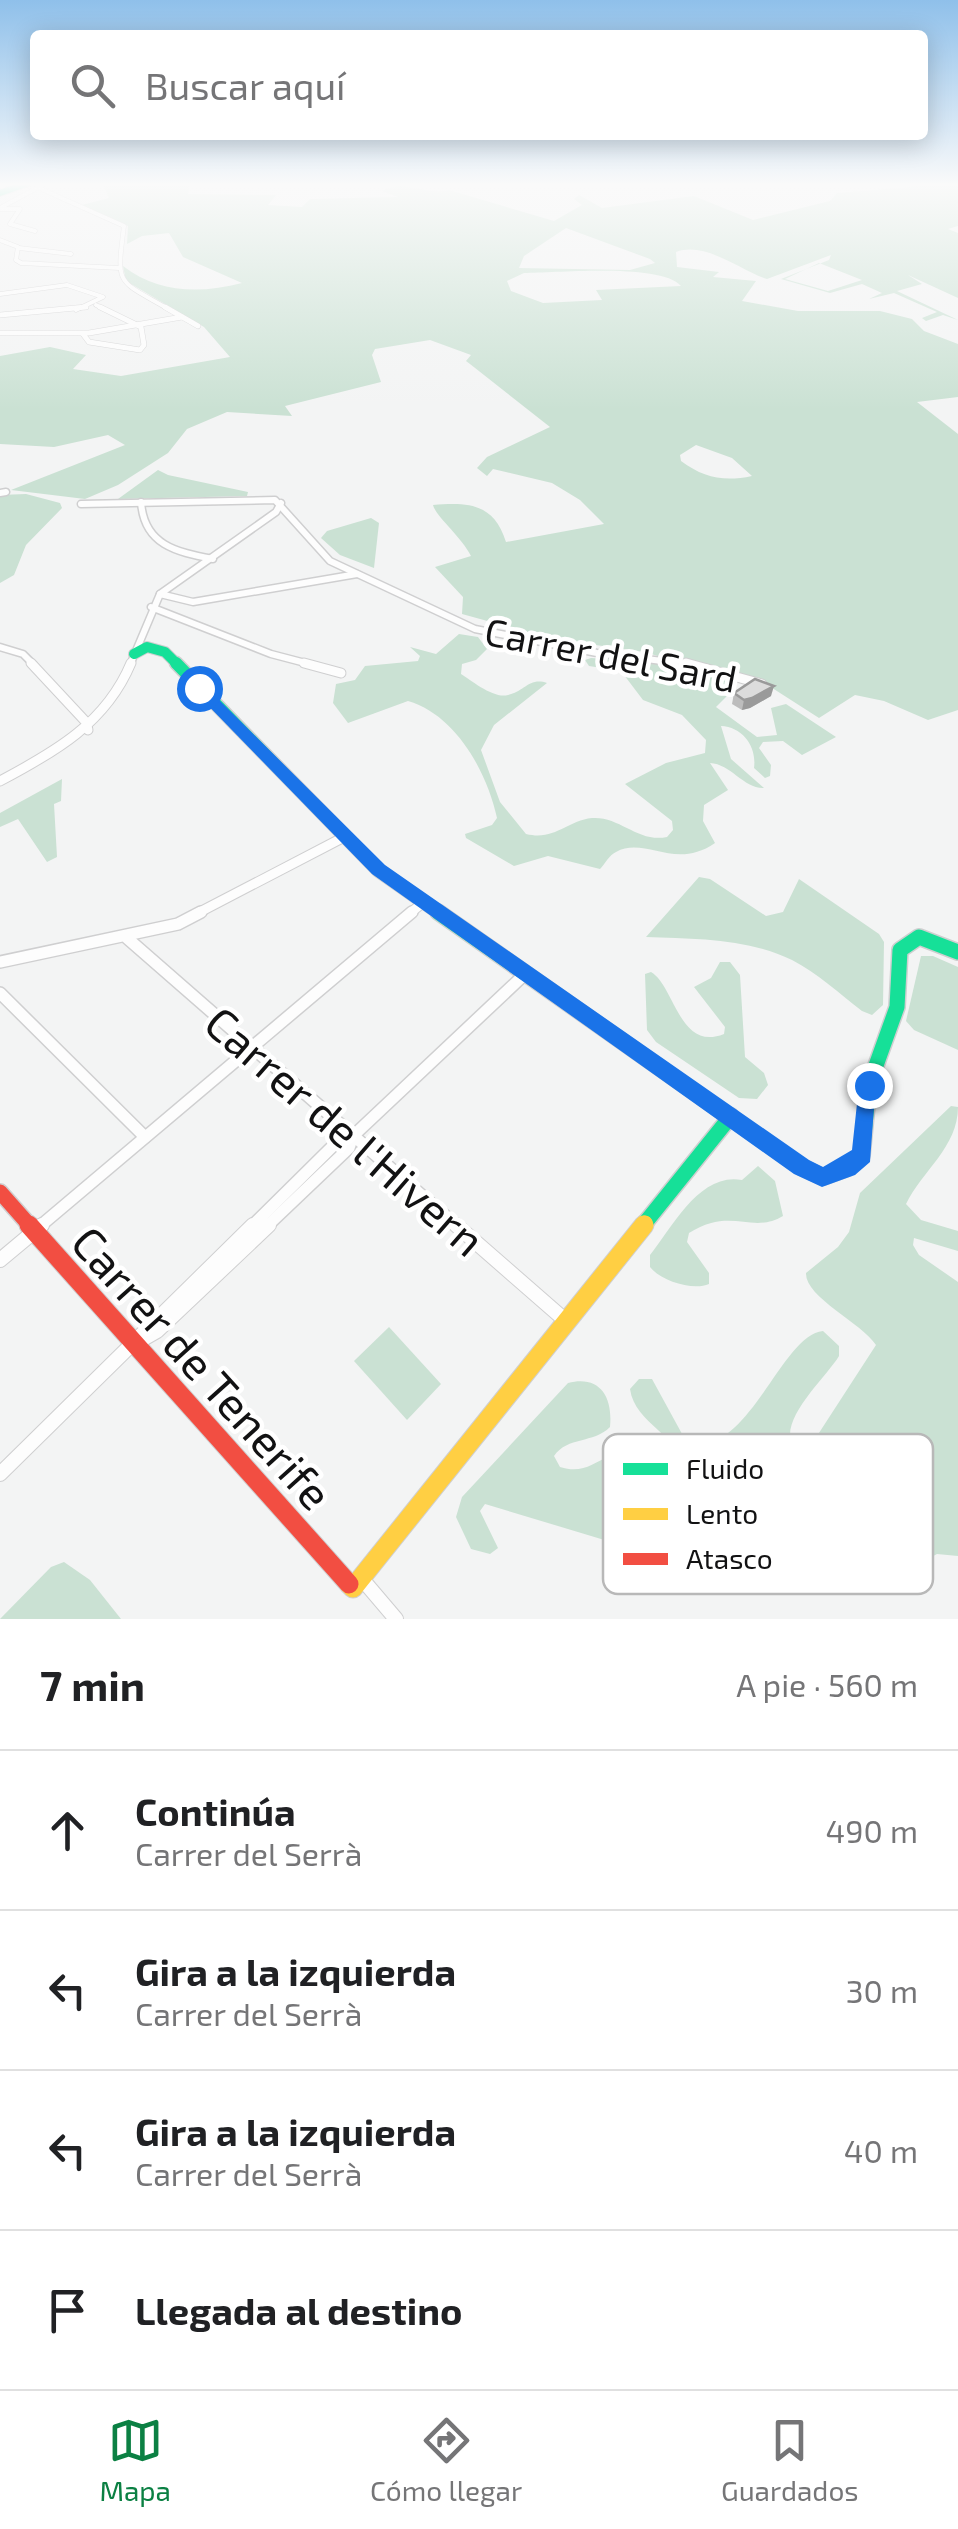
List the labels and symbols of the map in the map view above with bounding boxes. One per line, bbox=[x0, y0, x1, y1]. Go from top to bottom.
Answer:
street label: Carrer del Sard bbox=[481, 607, 741, 701]
route start bbox=[177, 666, 223, 712]
street label: Carrer de l'Hivern bbox=[195, 994, 497, 1266]
route end bbox=[847, 1063, 893, 1109]
street label: Carrer de Tenerife bbox=[62, 1214, 344, 1520]
legend bbox=[603, 1434, 933, 1594]
text: Fluido bbox=[686, 1451, 764, 1485]
text: Lento bbox=[686, 1496, 758, 1530]
text: Atasco bbox=[686, 1541, 773, 1575]

